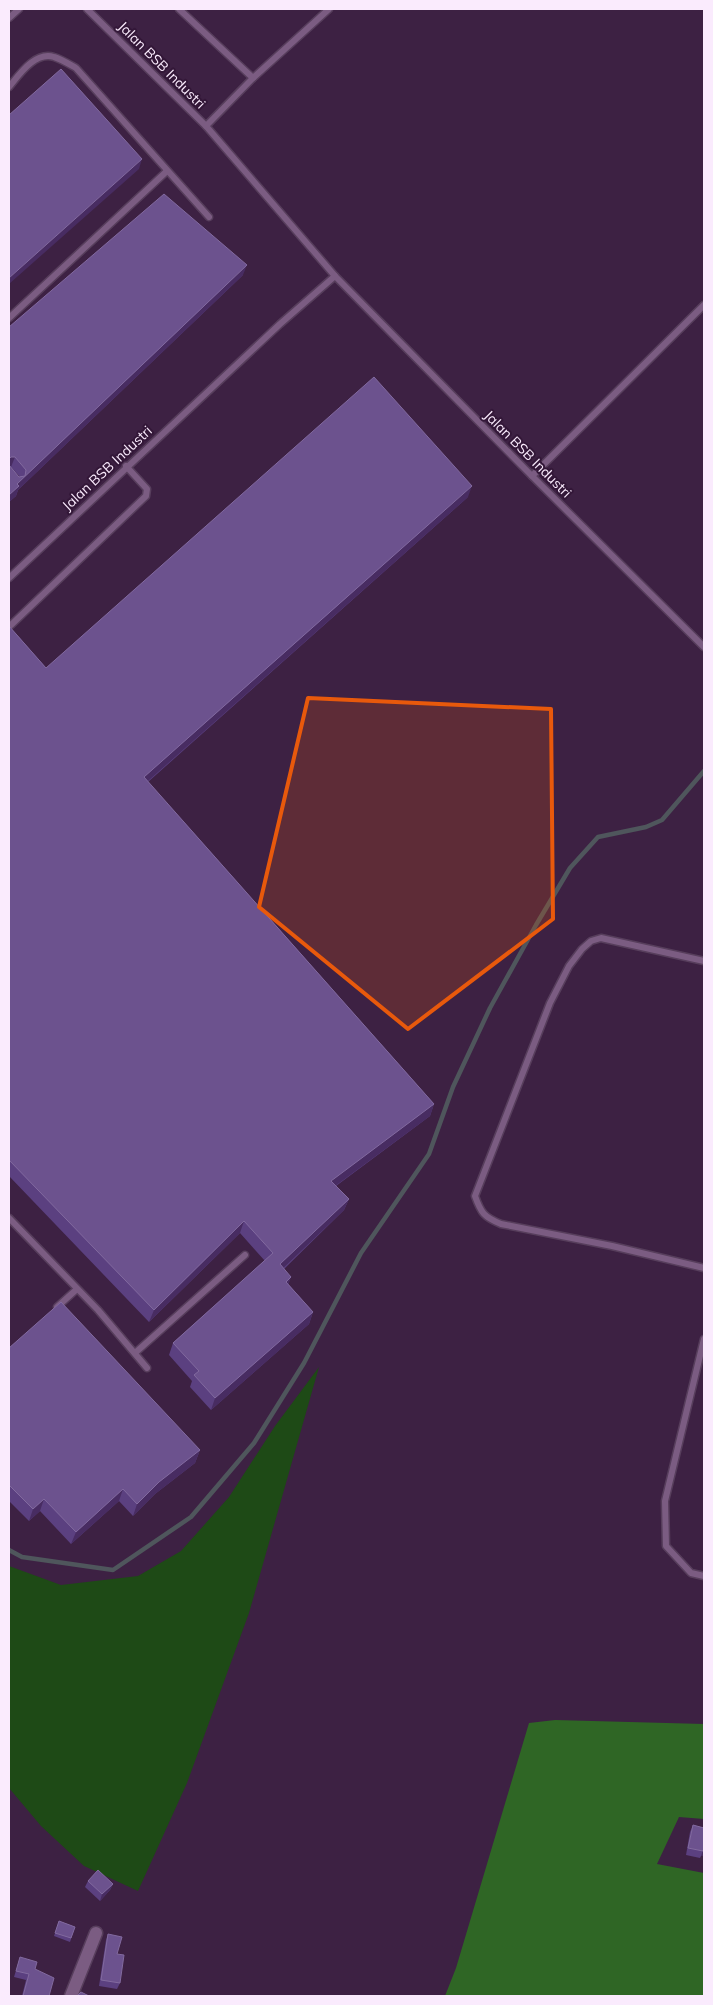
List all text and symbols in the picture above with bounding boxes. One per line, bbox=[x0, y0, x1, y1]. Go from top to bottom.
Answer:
street label: Jalan BSB Industri bbox=[114, 17, 210, 113]
street label: Jalan BSB Industri bbox=[480, 406, 576, 502]
street label: Jalan BSB Industri bbox=[58, 422, 156, 514]

